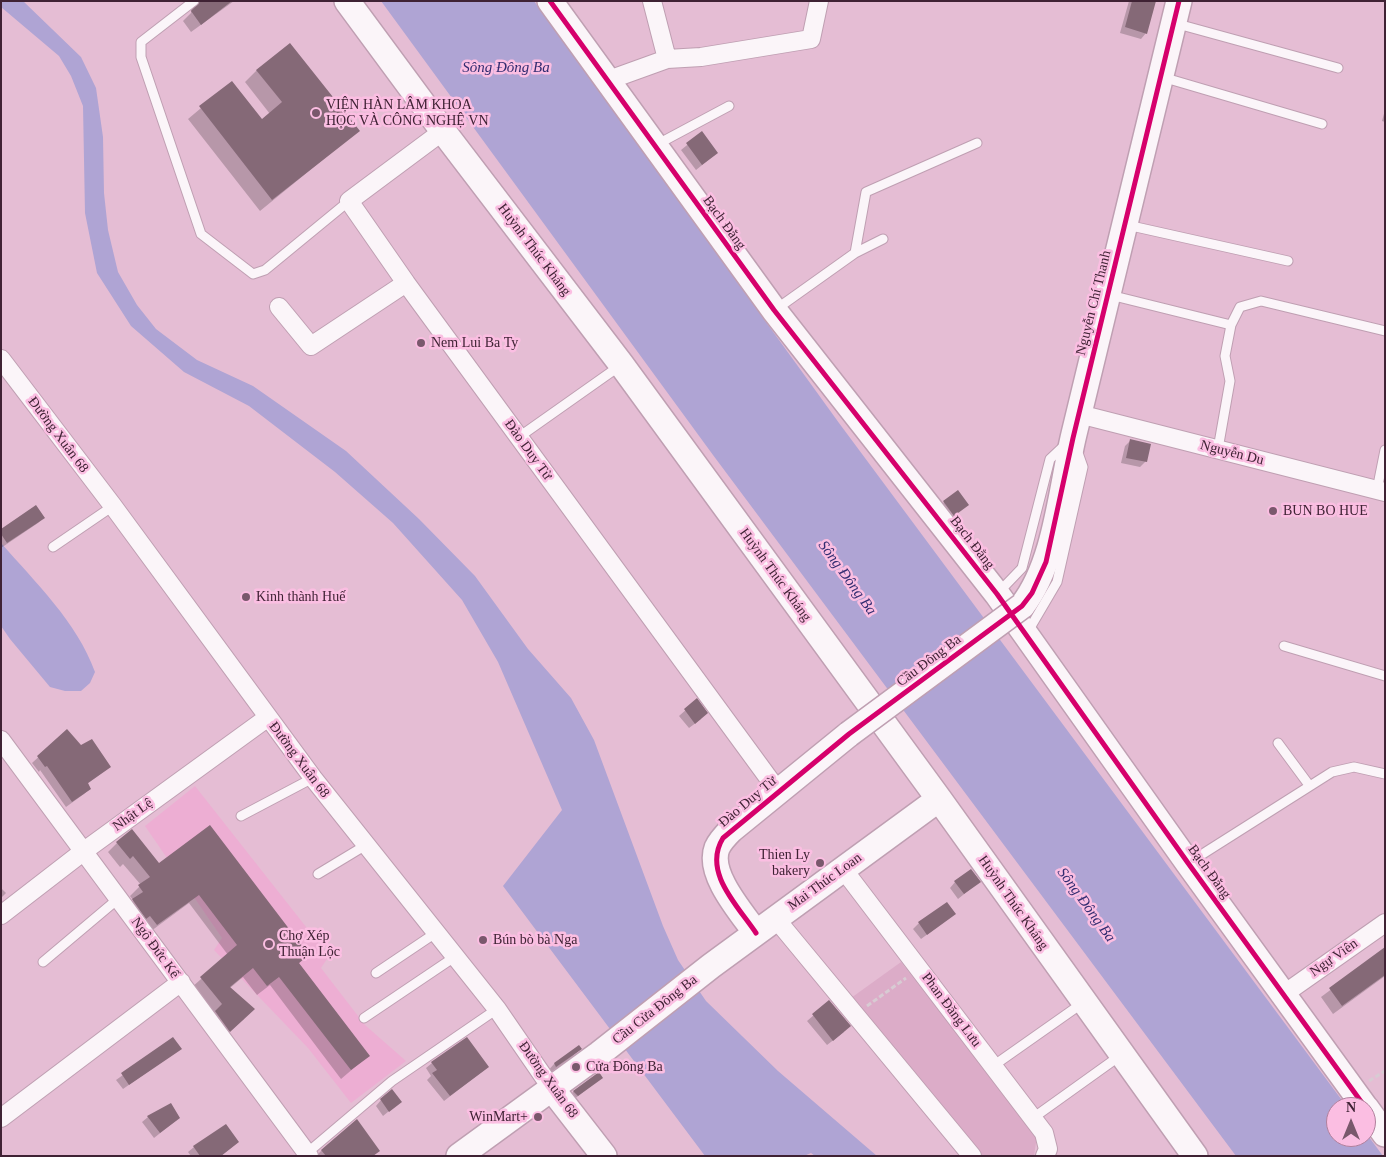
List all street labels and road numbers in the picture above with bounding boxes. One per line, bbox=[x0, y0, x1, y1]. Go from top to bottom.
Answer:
street label: Bạch Đằng bbox=[699, 193, 749, 253]
street label: Huỳnh Thúc Kháng bbox=[494, 201, 574, 299]
street label: Nguyễn Chí Thanh bbox=[1073, 249, 1115, 357]
street label: Đường Xuân 68 bbox=[24, 394, 92, 476]
street label: Đào Duy Từ bbox=[500, 417, 556, 483]
street label: Nguyễn Du bbox=[1198, 437, 1266, 469]
street label: Bạch Đằng bbox=[946, 513, 998, 573]
street label: Huỳnh Thúc Kháng bbox=[736, 525, 814, 625]
street label: Cầu Đông Ba bbox=[894, 631, 964, 691]
street label: Đường Xuân 68 bbox=[265, 719, 333, 801]
street label: Đào Duy Từ bbox=[716, 773, 780, 831]
street label: Nhật Lệ bbox=[110, 795, 156, 835]
street label: Bạch Đằng bbox=[1184, 842, 1234, 902]
street label: Mai Thúc Loan bbox=[785, 850, 865, 914]
street label: Huỳnh Thúc Kháng bbox=[974, 853, 1052, 953]
street label: Ngô Đức Kế bbox=[127, 914, 183, 982]
street label: Ngự Viên bbox=[1307, 935, 1361, 981]
street label: Phan Đăng Lưu bbox=[918, 970, 984, 1050]
street label: Cầu Cửa Đông Ba bbox=[609, 972, 701, 1048]
street label: Đường Xuân 68 bbox=[515, 1038, 581, 1122]

